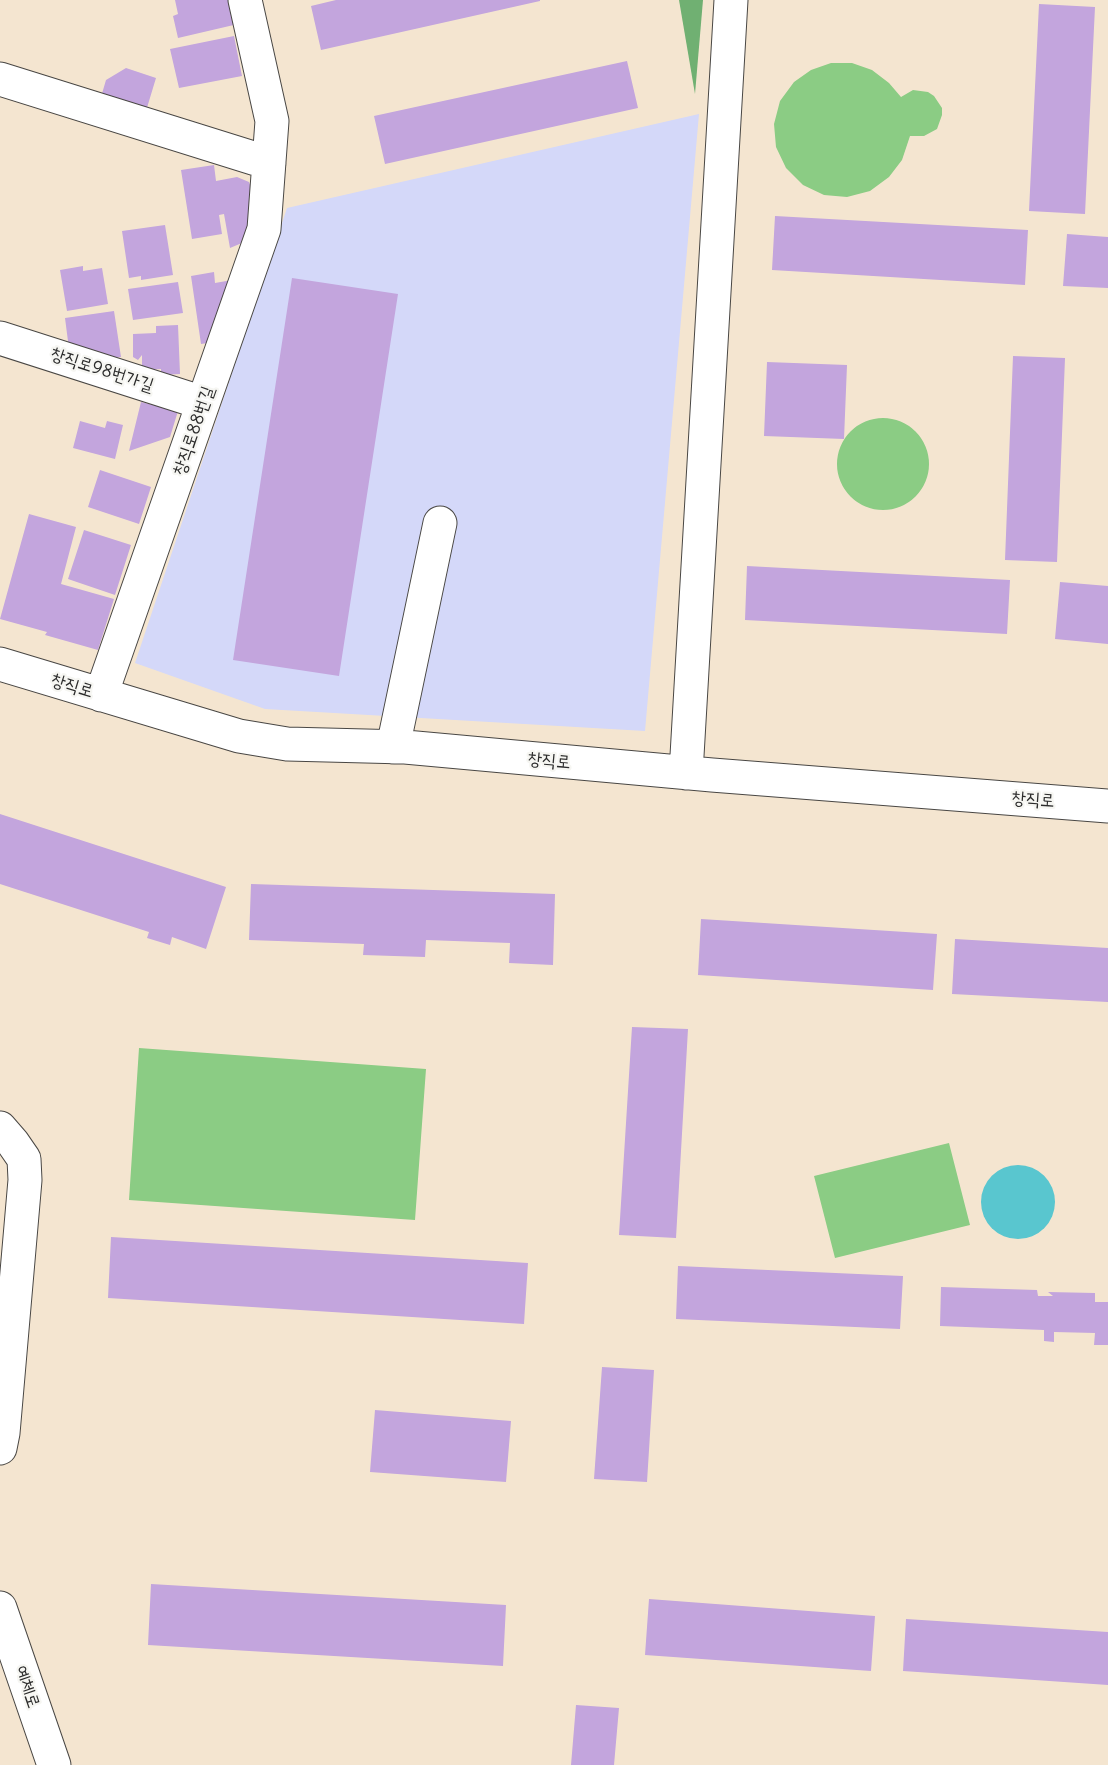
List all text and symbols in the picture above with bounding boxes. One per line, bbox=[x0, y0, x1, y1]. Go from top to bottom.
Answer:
street label: 창직로98번가길 bbox=[47, 343, 157, 397]
street label: 창직로88번길 bbox=[169, 383, 219, 479]
street label: 창직로 bbox=[48, 669, 96, 703]
street label: 창직로 bbox=[526, 748, 572, 774]
street label: 창직로 bbox=[1011, 788, 1055, 812]
street label: 예체로 bbox=[10, 1663, 44, 1711]

